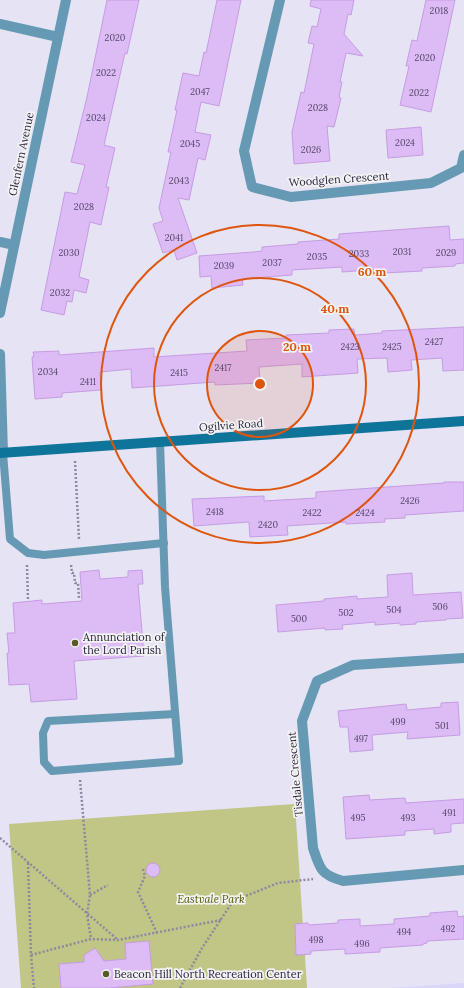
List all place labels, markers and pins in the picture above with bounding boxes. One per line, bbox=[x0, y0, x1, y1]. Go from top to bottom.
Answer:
centre of rings bbox=[253, 377, 267, 391]
place label: Annunciation of the Lord Parish bbox=[82, 630, 166, 657]
marker: Annunciation of the Lord Parish bbox=[70, 638, 80, 648]
place label: Beacon Hill North Recreation Center bbox=[114, 967, 302, 981]
marker: Beacon Hill North Recreation Center bbox=[101, 969, 111, 979]

